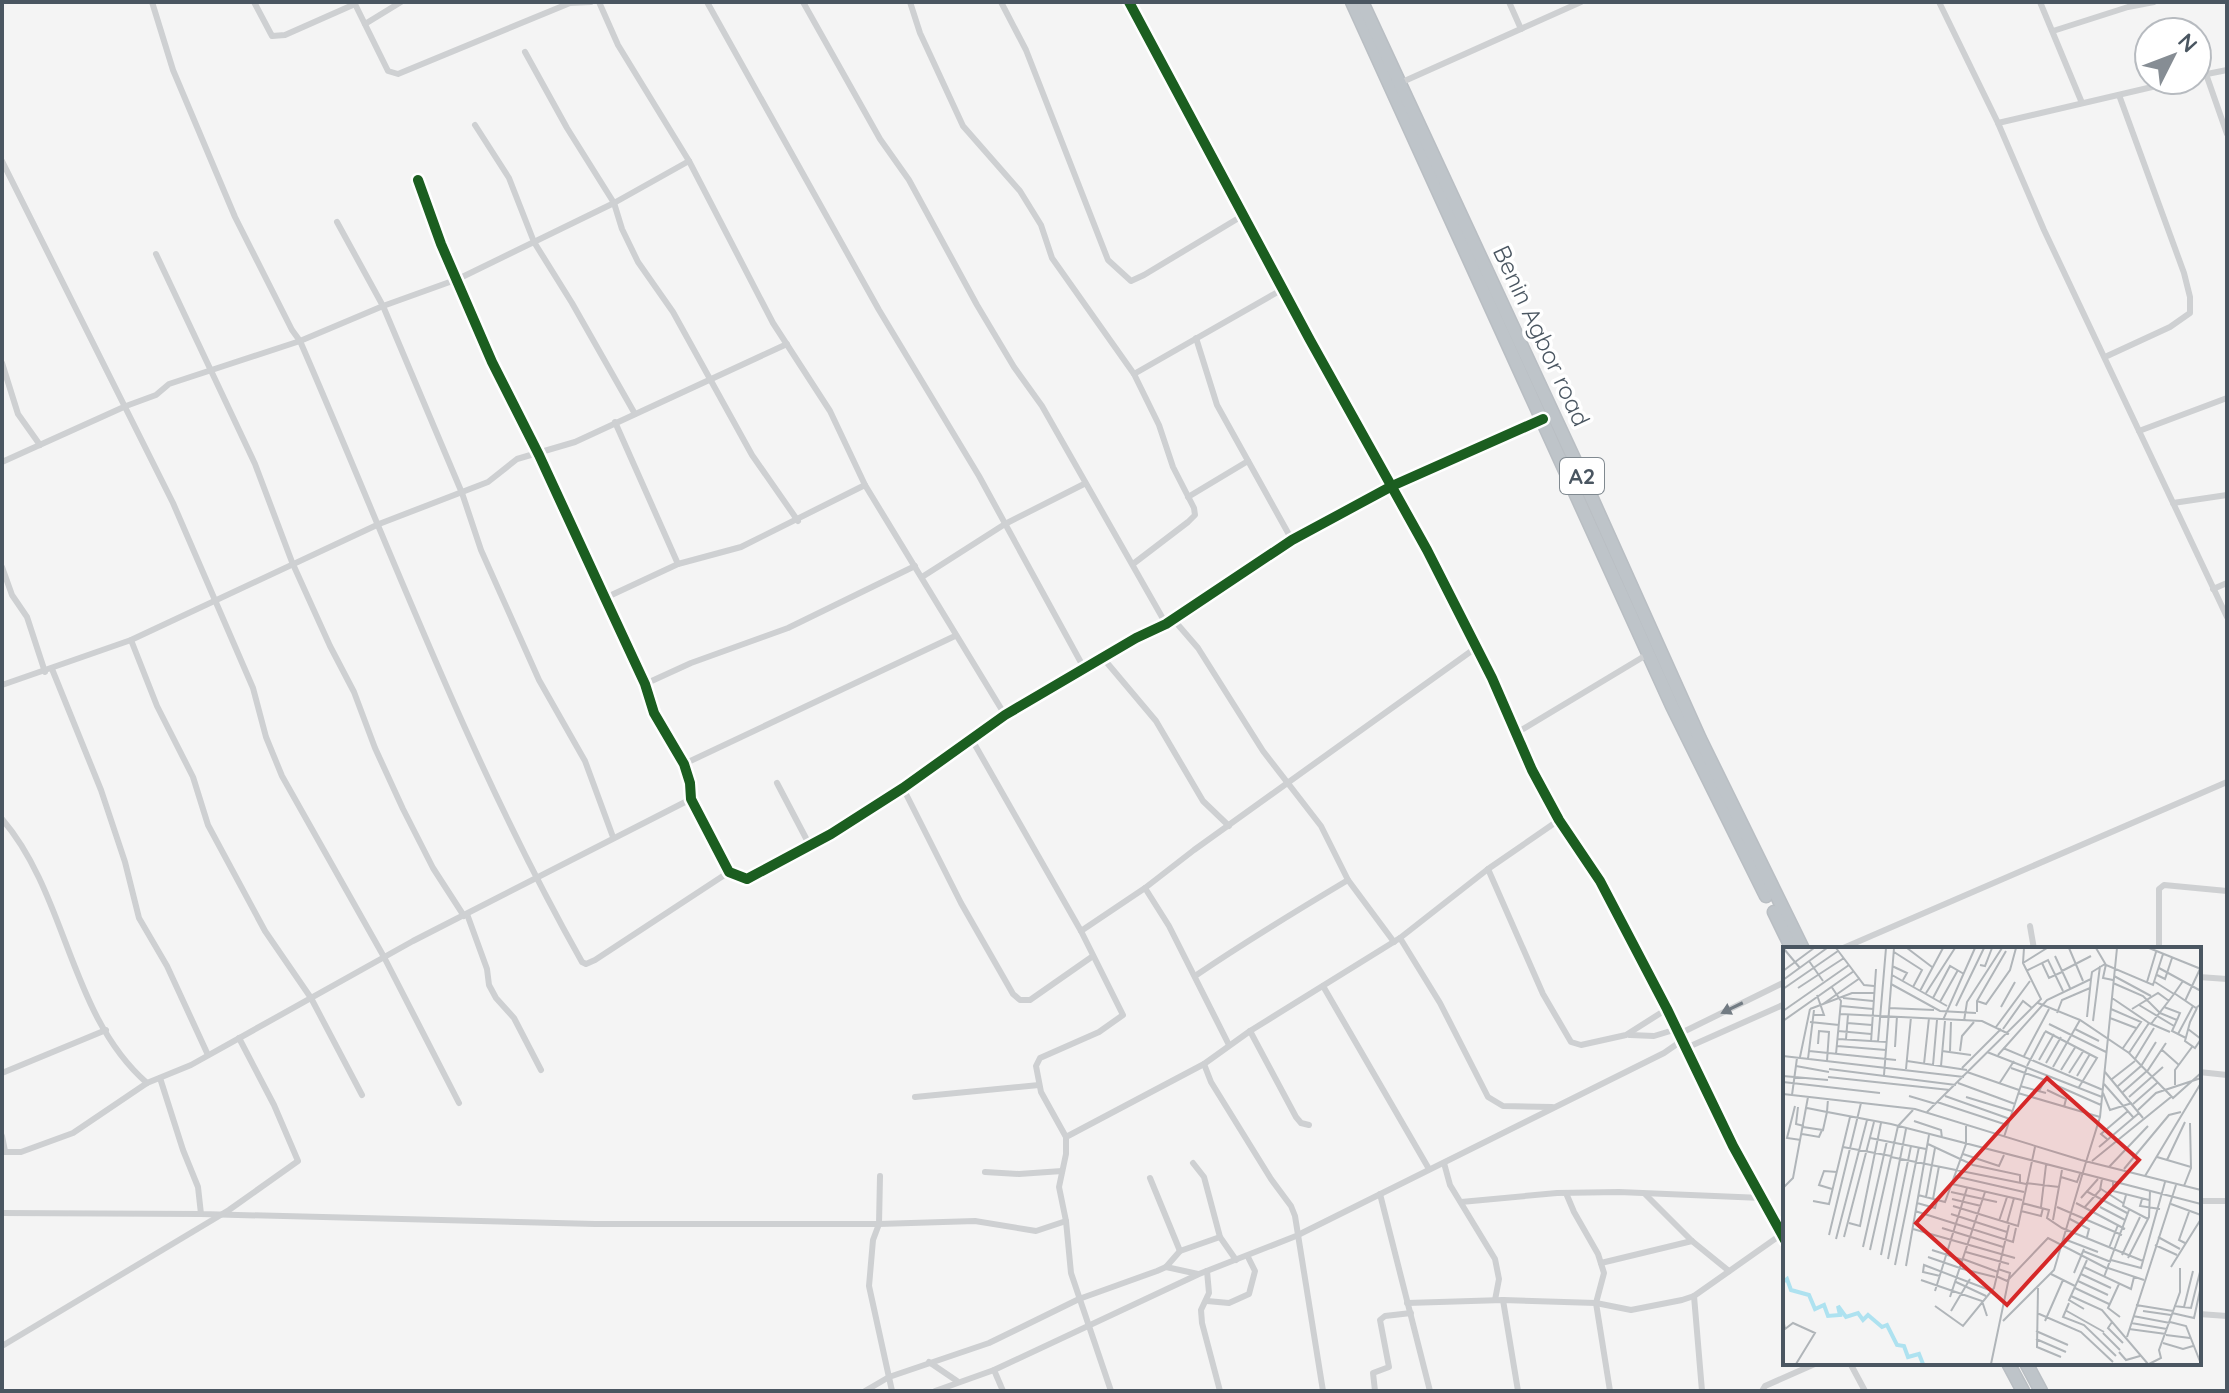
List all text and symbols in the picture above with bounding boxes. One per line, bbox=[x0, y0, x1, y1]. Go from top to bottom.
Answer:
north arrow bbox=[2133, 16, 2213, 96]
text: N bbox=[2172, 27, 2204, 58]
street label: Benin Agbor road bbox=[1487, 240, 1597, 431]
road number: A2 bbox=[1560, 458, 1604, 494]
inset map bbox=[1783, 947, 2201, 1365]
one-way arrow bbox=[1721, 1001, 1744, 1015]

